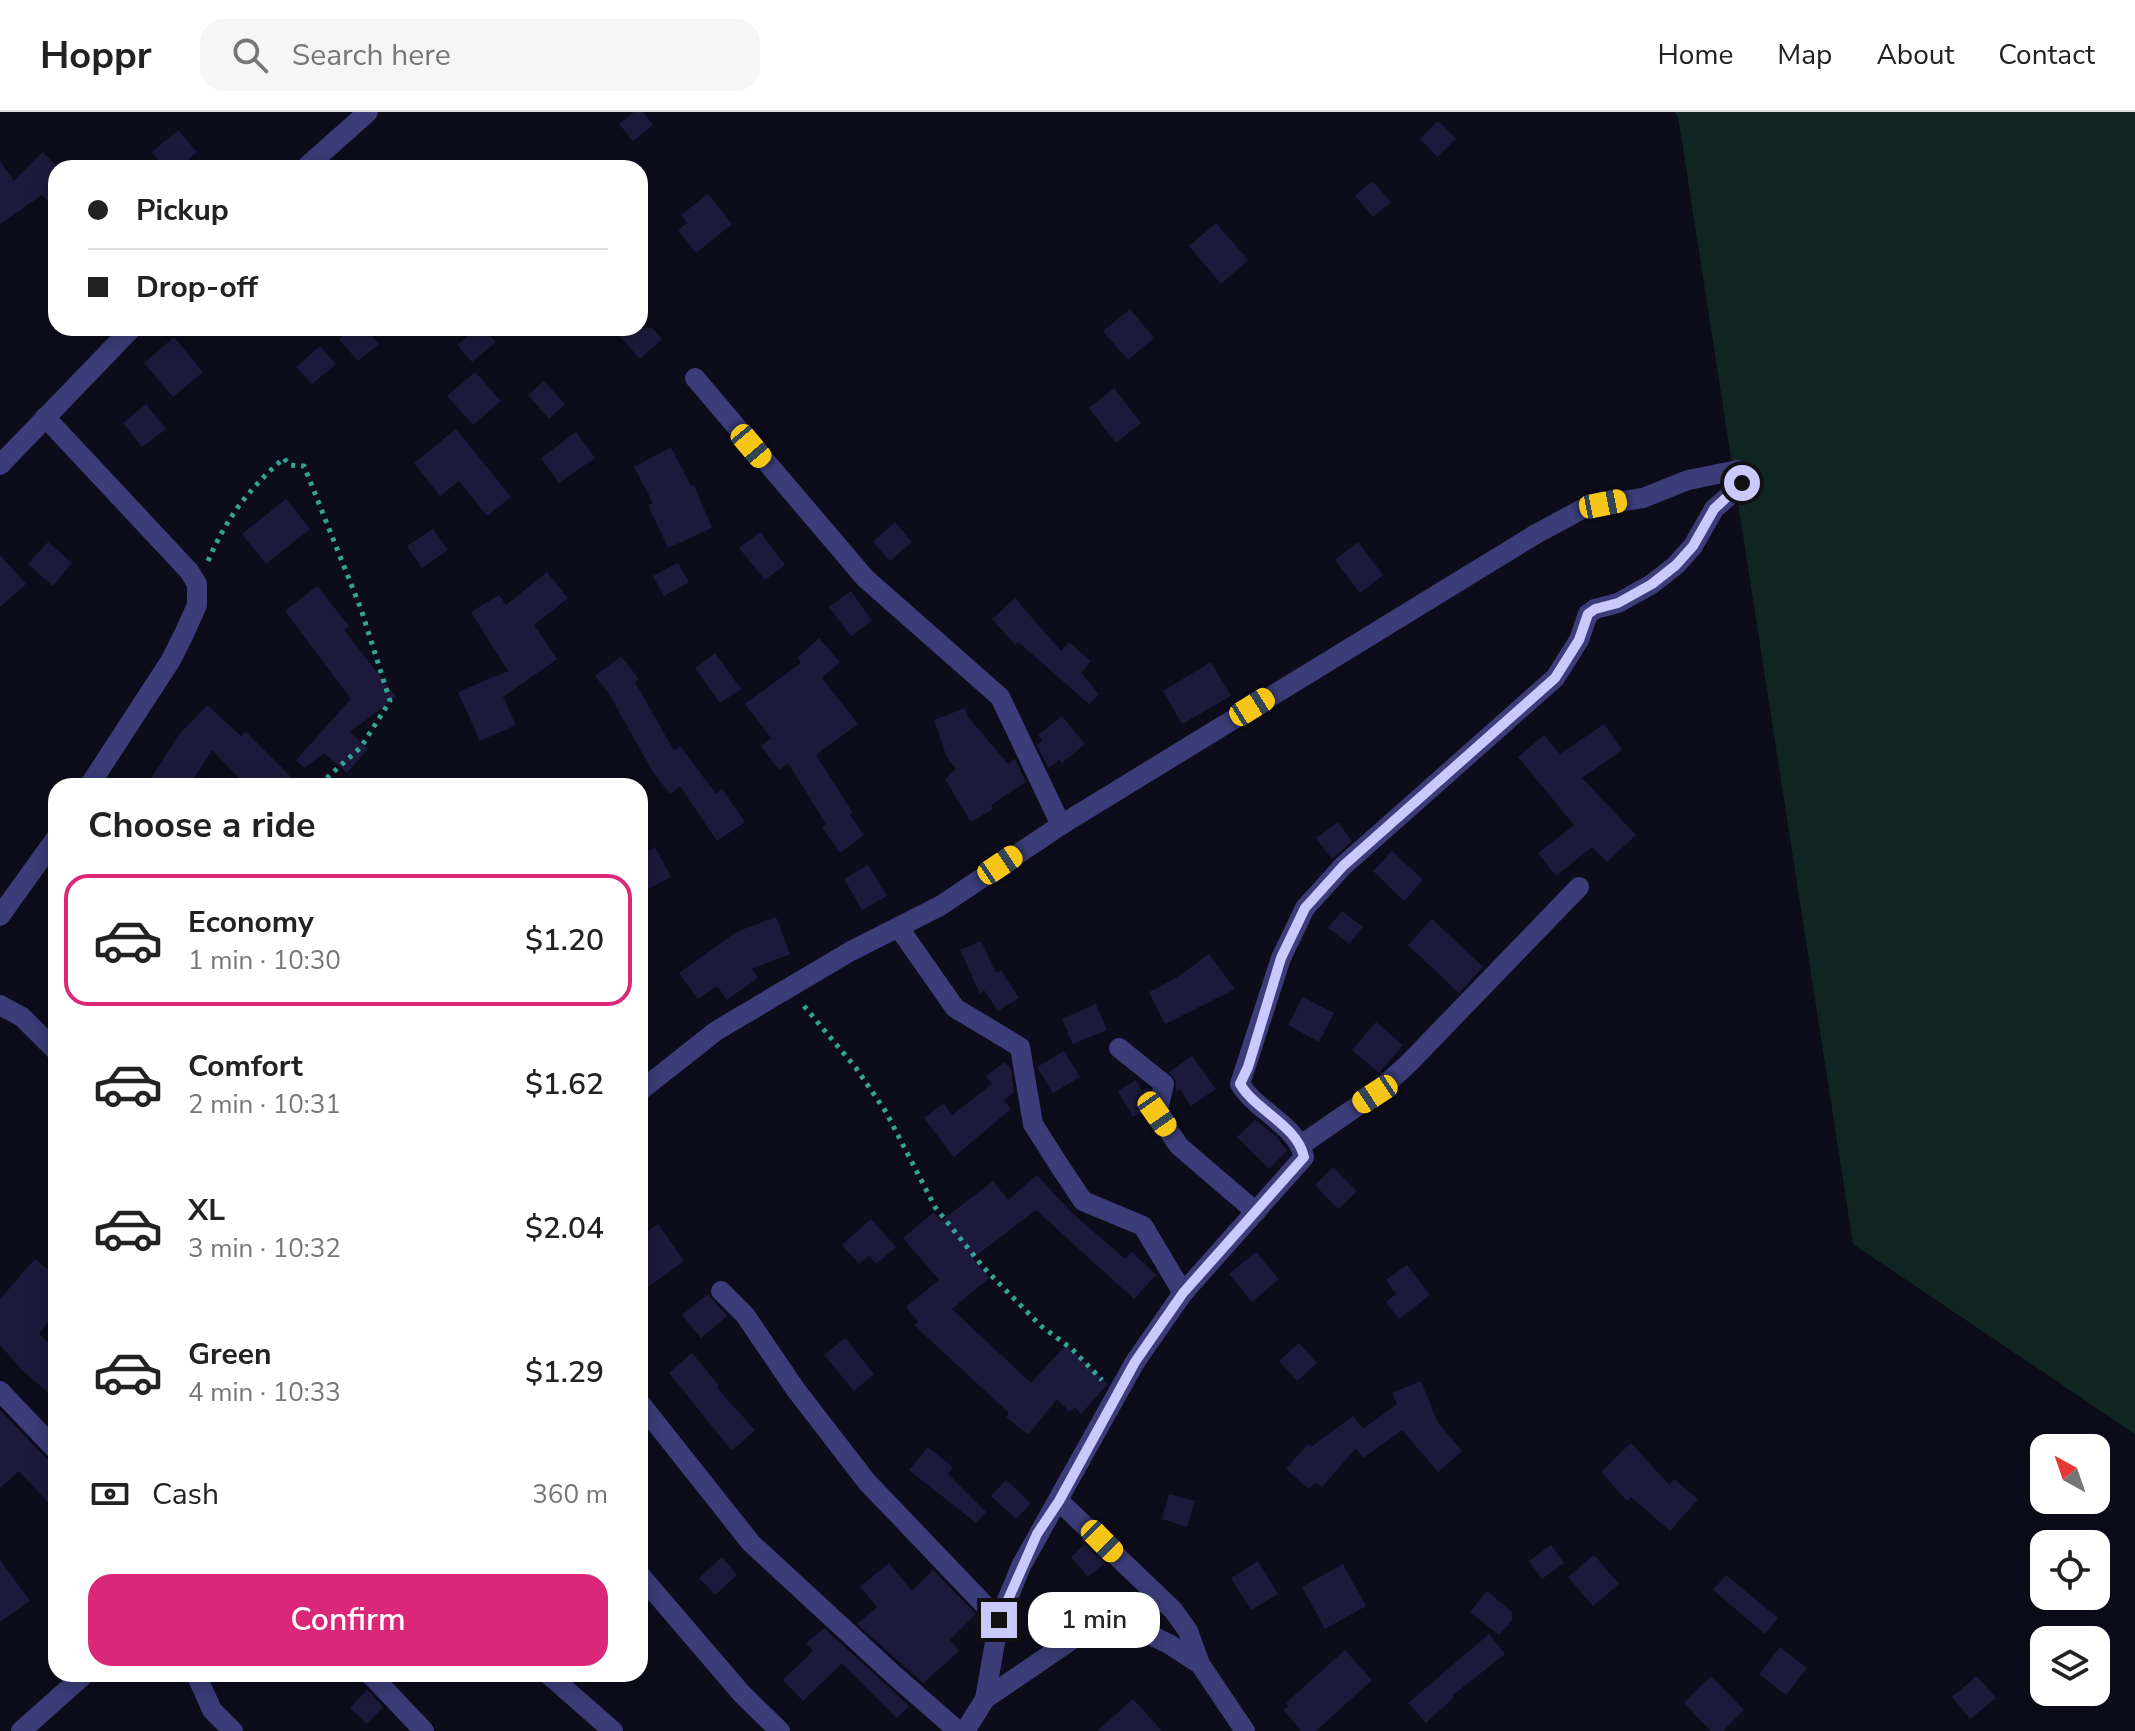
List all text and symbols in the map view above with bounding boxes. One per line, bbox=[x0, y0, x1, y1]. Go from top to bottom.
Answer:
search box bbox=[200, 19, 760, 91]
text: Hoppr bbox=[40, 30, 152, 81]
icon: search bbox=[228, 33, 272, 77]
text: Search here bbox=[292, 35, 451, 76]
text: Home bbox=[1658, 36, 1733, 74]
text: Map bbox=[1777, 36, 1832, 74]
text: About bbox=[1876, 36, 1954, 74]
text: Contact bbox=[1998, 36, 2095, 74]
text: Pickup bbox=[136, 190, 229, 231]
text: Drop-off bbox=[136, 267, 258, 308]
car bbox=[726, 420, 776, 472]
route start bbox=[1724, 465, 1760, 501]
car bbox=[1577, 488, 1629, 520]
car bbox=[1225, 684, 1279, 730]
text: Choose a ride bbox=[88, 801, 316, 850]
car bbox=[973, 842, 1027, 888]
text: Economy bbox=[188, 902, 314, 943]
icon: car bbox=[92, 904, 164, 976]
text: $1.20 bbox=[525, 920, 604, 961]
text: 1 min · 10:30 bbox=[188, 943, 341, 978]
text: Comfort bbox=[188, 1046, 303, 1087]
icon: car bbox=[92, 1048, 164, 1120]
text: $1.62 bbox=[525, 1064, 604, 1105]
car bbox=[1348, 1071, 1402, 1117]
text: 2 min · 10:31 bbox=[188, 1087, 341, 1122]
car bbox=[1133, 1087, 1181, 1141]
text: XL bbox=[188, 1190, 225, 1231]
icon: car bbox=[92, 1192, 164, 1264]
text: $2.04 bbox=[525, 1208, 604, 1249]
text: 3 min · 10:32 bbox=[188, 1231, 341, 1266]
text: Green bbox=[188, 1334, 272, 1375]
icon: car bbox=[92, 1336, 164, 1408]
text: $1.29 bbox=[525, 1352, 604, 1393]
text: 4 min · 10:33 bbox=[188, 1375, 341, 1410]
north arrow bbox=[2030, 1434, 2110, 1514]
map controls bbox=[2030, 1434, 2110, 1706]
icon: cash bbox=[88, 1472, 132, 1516]
text: Cash bbox=[152, 1474, 219, 1515]
text: 360 m bbox=[532, 1477, 608, 1512]
car bbox=[1077, 1516, 1127, 1566]
button: locate bbox=[2030, 1530, 2110, 1610]
button: Confirm bbox=[88, 1574, 608, 1666]
callout: 1 min bbox=[1027, 1592, 1159, 1648]
route end bbox=[981, 1602, 1017, 1638]
text: 1 min bbox=[1061, 1602, 1127, 1637]
button: layers bbox=[2030, 1626, 2110, 1706]

